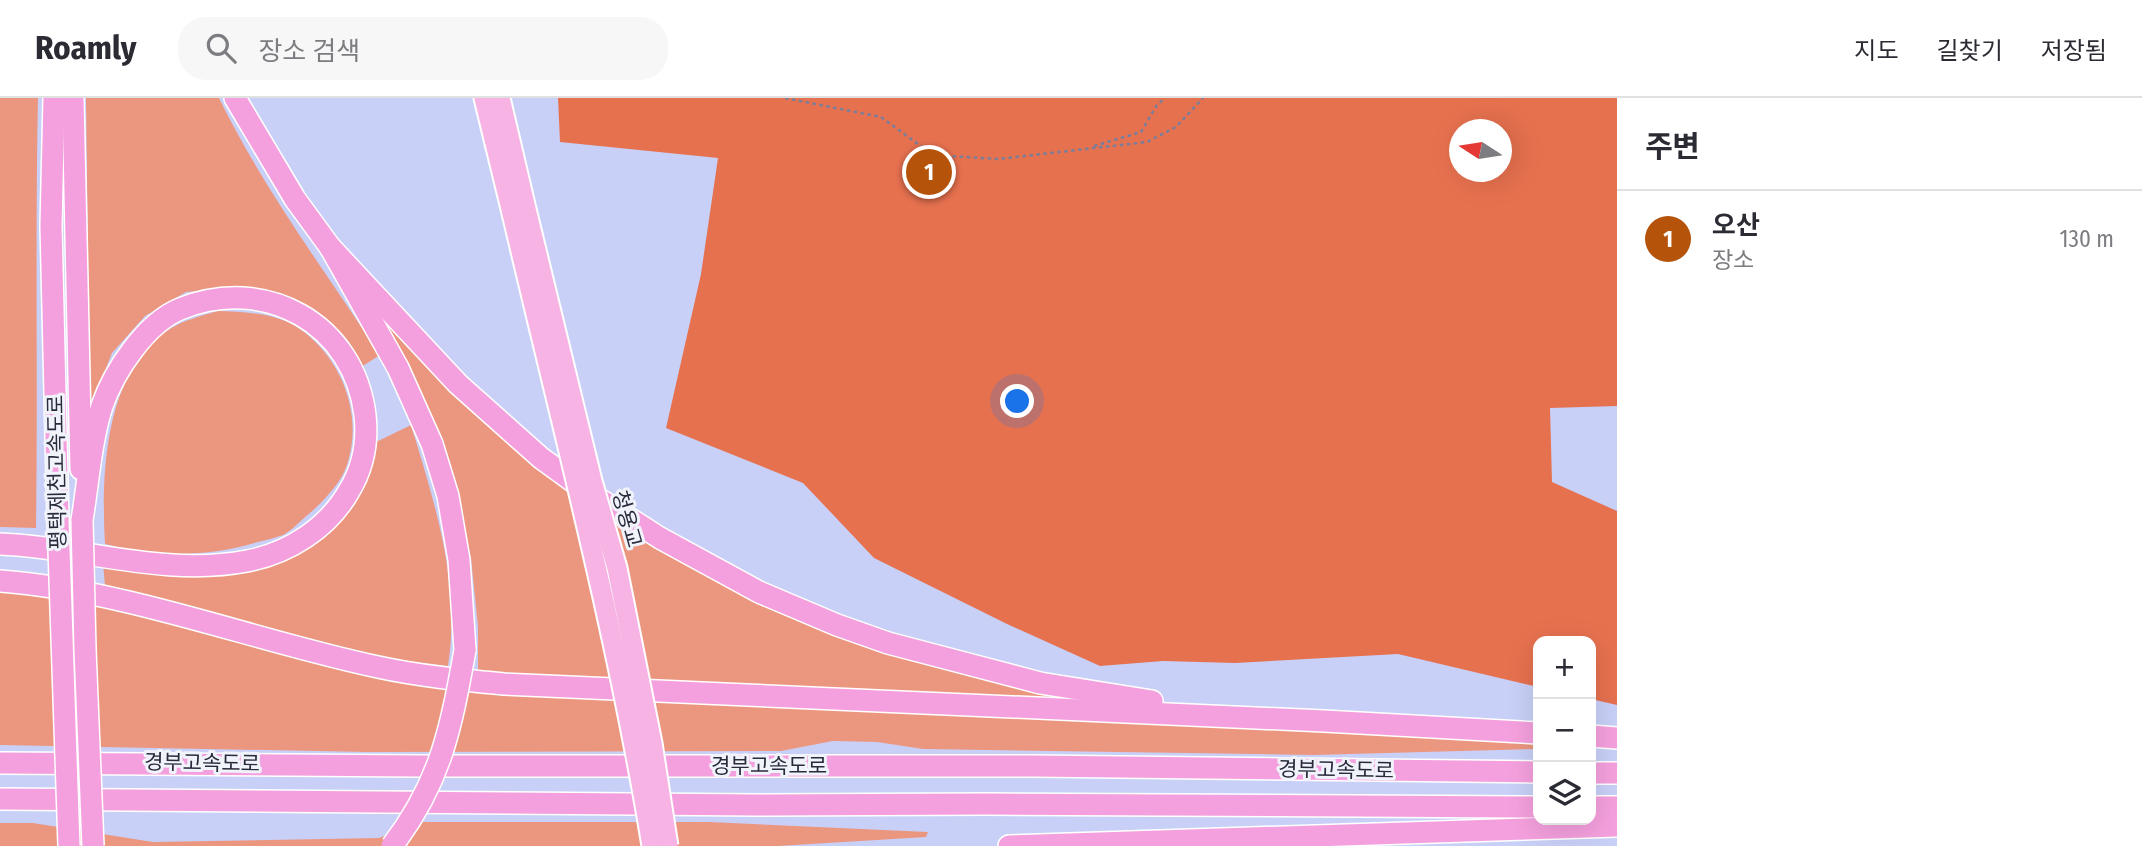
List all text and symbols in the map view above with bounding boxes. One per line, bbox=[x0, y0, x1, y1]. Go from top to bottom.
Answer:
search box bbox=[178, 17, 668, 80]
text: Roamly bbox=[35, 28, 136, 68]
icon: search bbox=[202, 29, 240, 67]
text: 장소 검색 bbox=[258, 36, 360, 67]
text: 지도 bbox=[1854, 37, 1899, 65]
text: 길찾기 bbox=[1937, 37, 2003, 65]
text: 저장됨 bbox=[2041, 37, 2107, 65]
north arrow bbox=[1449, 119, 1512, 182]
text: 주변 bbox=[1645, 129, 1700, 165]
pin: 1 bbox=[906, 146, 952, 198]
text: 오산 bbox=[1712, 210, 1760, 241]
text: 1 bbox=[1663, 225, 1673, 253]
text: 130 m bbox=[2060, 225, 2114, 253]
text: 장소 bbox=[1712, 246, 1754, 274]
your location bbox=[1000, 384, 1034, 418]
street label: 평택제천고속도로 bbox=[43, 395, 71, 549]
street label: 청용교 bbox=[607, 488, 647, 550]
map controls bbox=[1533, 636, 1596, 825]
button: + bbox=[1533, 636, 1596, 699]
button: − bbox=[1533, 699, 1596, 762]
street label: 경부고속도로 bbox=[144, 749, 260, 777]
street label: 경부고속도로 bbox=[711, 753, 827, 779]
street label: 경부고속도로 bbox=[1278, 756, 1394, 784]
button: layers bbox=[1533, 762, 1596, 825]

